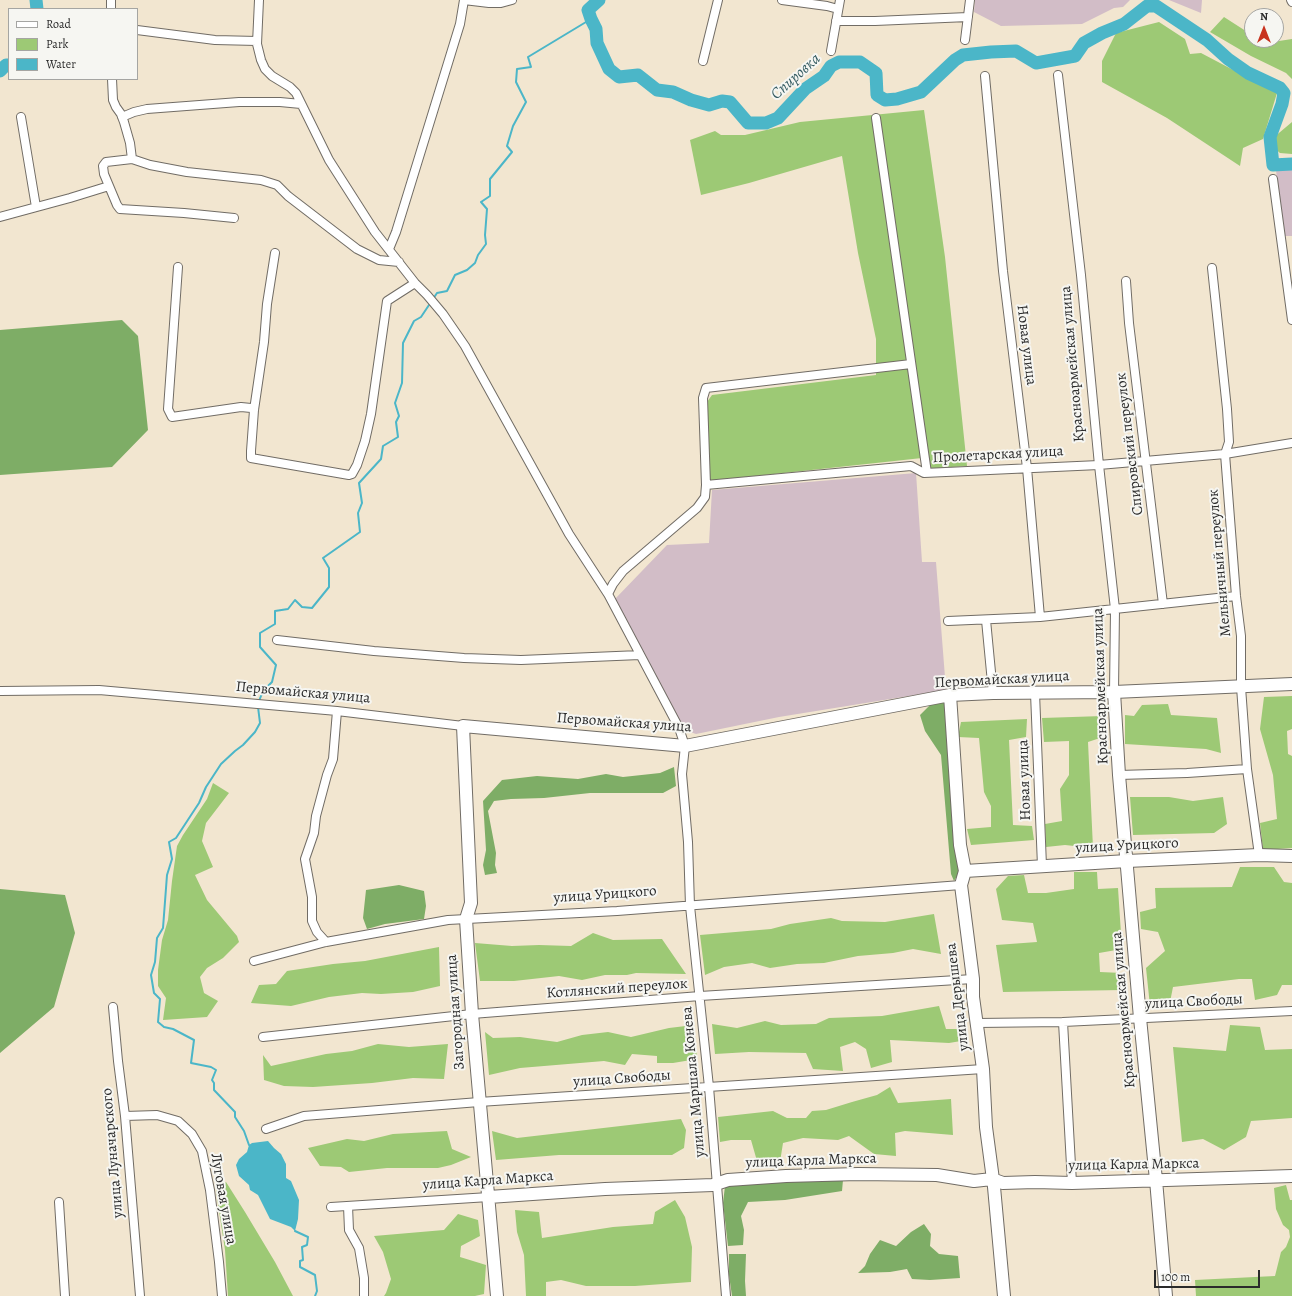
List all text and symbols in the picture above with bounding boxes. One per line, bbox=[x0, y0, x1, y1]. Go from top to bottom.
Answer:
legend bbox=[8, 8, 138, 80]
north arrow bbox=[1244, 8, 1284, 48]
text: N bbox=[1260, 9, 1268, 24]
text: Road bbox=[46, 16, 71, 32]
text: Park bbox=[46, 36, 69, 52]
water label: Спировка bbox=[767, 50, 825, 104]
text: Water bbox=[46, 56, 76, 72]
street label: Красноармейская улица bbox=[1057, 285, 1089, 443]
street label: Новая улица bbox=[1012, 304, 1040, 386]
street label: Спировский переулок bbox=[1112, 372, 1148, 516]
street label: Пролетарская улица bbox=[932, 443, 1064, 467]
street label: Мельничный переулок bbox=[1205, 488, 1235, 638]
street label: Красноармейская улица bbox=[1089, 607, 1113, 765]
street label: Первомайская улица bbox=[934, 667, 1070, 693]
street label: Первомайская улица bbox=[235, 678, 371, 708]
street label: Первомайская улица bbox=[556, 709, 692, 737]
street label: Новая улица bbox=[1015, 739, 1035, 821]
street label: улица Урицкого bbox=[1075, 834, 1179, 858]
street label: улица Урицкого bbox=[553, 882, 657, 908]
street label: Красноармейская улица bbox=[1108, 931, 1140, 1089]
street label: улица Дерышева bbox=[942, 942, 974, 1052]
street label: Загородная улица bbox=[443, 954, 469, 1070]
street label: Котлянский переулок bbox=[546, 975, 688, 1003]
street label: улица Свободы bbox=[1145, 990, 1243, 1014]
street label: улица Маршала Конева bbox=[678, 1006, 710, 1158]
street label: улица Свободы bbox=[573, 1067, 671, 1091]
street label: улица Луначарского bbox=[98, 1087, 128, 1219]
street label: улица Карла Маркса bbox=[745, 1150, 877, 1172]
street label: Луговая улица bbox=[206, 1152, 240, 1246]
street label: улица Карла Маркса bbox=[1068, 1155, 1200, 1175]
street label: улица Карла Маркса bbox=[422, 1167, 554, 1195]
scale bar bbox=[1156, 1262, 1262, 1288]
text: 100 m bbox=[1161, 1269, 1190, 1285]

